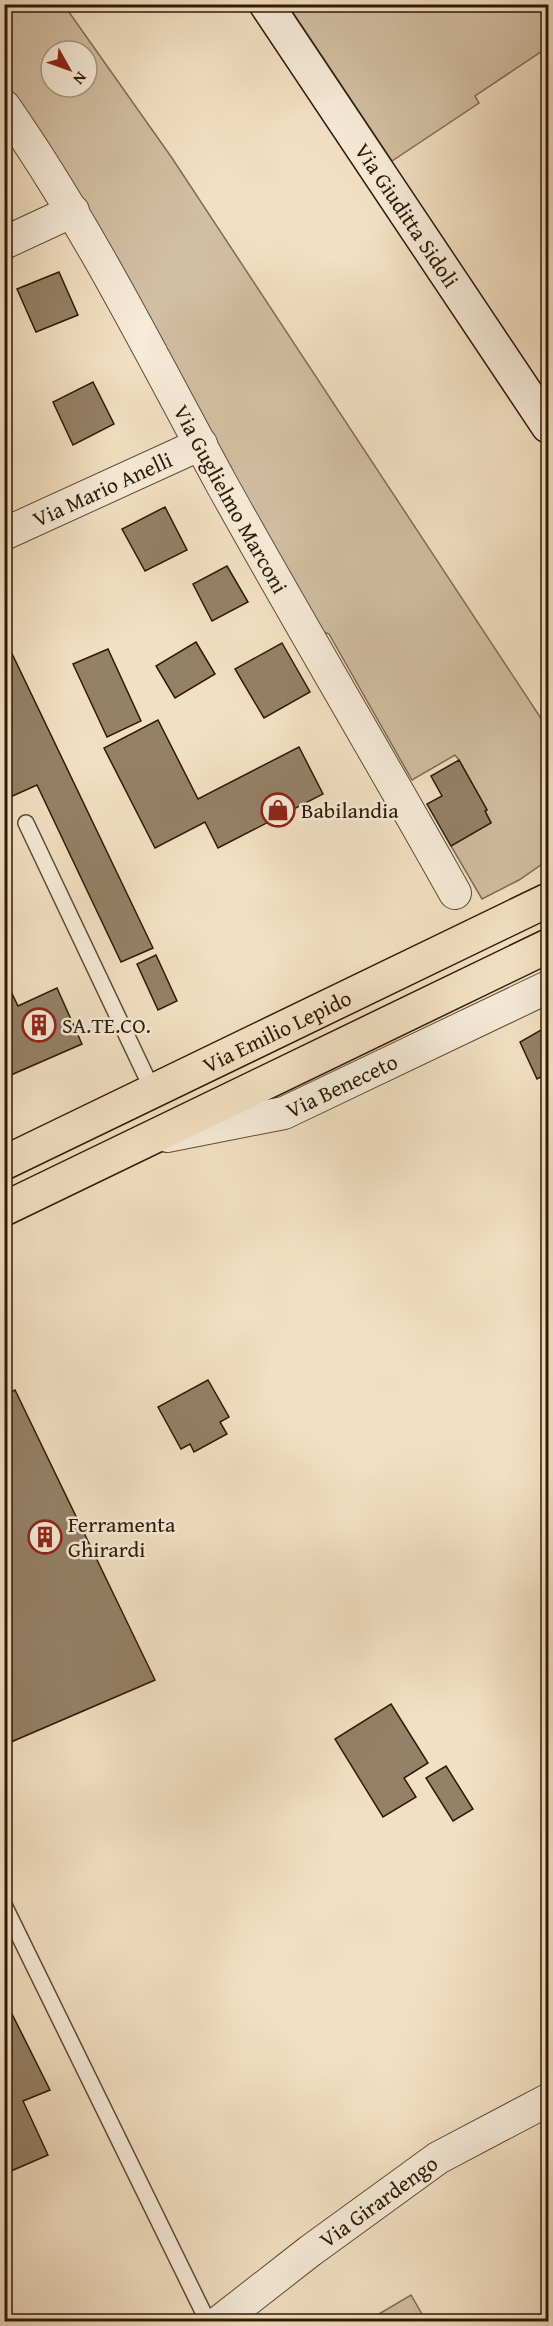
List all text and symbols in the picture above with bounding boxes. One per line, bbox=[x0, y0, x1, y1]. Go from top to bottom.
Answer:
north arrow bbox=[39, 39, 99, 99]
text: N bbox=[68, 67, 93, 91]
street label: Via Giuditta Sidoli bbox=[347, 136, 467, 294]
street label: Via Guglielmo Marconi bbox=[166, 399, 296, 599]
street label: Via Mario Anelli bbox=[27, 443, 177, 535]
shop icon: Babilandia bbox=[260, 792, 296, 828]
place label: Babilandia bbox=[301, 794, 399, 826]
street label: Via Emilio Lepido bbox=[197, 982, 357, 1081]
building icon: SA.TE.CO. bbox=[21, 1007, 57, 1043]
place label: SA.TE.CO. bbox=[62, 1009, 151, 1041]
street label: Via Beneceto bbox=[280, 1045, 403, 1126]
place label: Ferramenta Ghirardi bbox=[68, 1508, 176, 1565]
building icon: Ferramenta Ghirardi bbox=[27, 1519, 63, 1555]
street label: Via Girardengo bbox=[312, 2147, 444, 2255]

